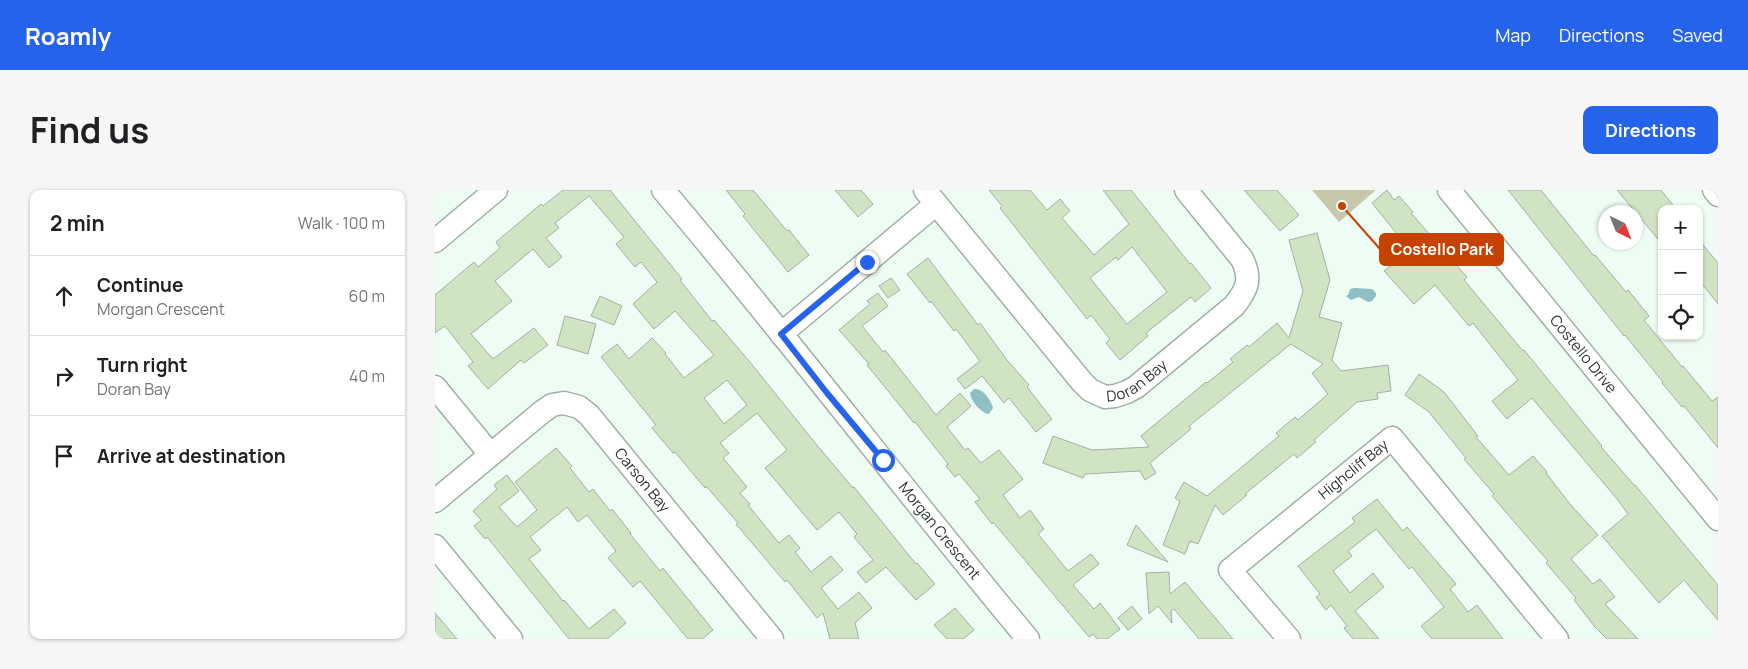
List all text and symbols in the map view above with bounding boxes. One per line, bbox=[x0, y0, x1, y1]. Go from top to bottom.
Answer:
text: Roamly bbox=[25, 19, 111, 52]
text: Map bbox=[1495, 23, 1531, 47]
text: Directions bbox=[1559, 23, 1644, 47]
text: Saved bbox=[1672, 23, 1723, 47]
text: Find us bbox=[30, 106, 149, 154]
button: Directions bbox=[1583, 106, 1718, 154]
north arrow bbox=[1598, 205, 1643, 250]
map controls bbox=[1658, 205, 1703, 340]
button: + bbox=[1658, 205, 1703, 250]
text: 2 min bbox=[50, 209, 105, 237]
text: Walk · 100 m bbox=[298, 212, 385, 234]
callout: Costello Park bbox=[1380, 234, 1503, 265]
text: Costello Park bbox=[1391, 238, 1494, 260]
button: − bbox=[1658, 250, 1703, 295]
route end bbox=[856, 251, 879, 274]
text: Continue bbox=[97, 272, 183, 298]
icon: ahead bbox=[50, 282, 78, 310]
text: 60 m bbox=[349, 285, 385, 307]
button: locate bbox=[1658, 295, 1703, 340]
text: Morgan Crescent bbox=[97, 298, 225, 320]
street label: Costello Drive bbox=[1545, 310, 1622, 398]
text: Turn right bbox=[97, 352, 187, 378]
street label: Doran Bay bbox=[1105, 354, 1172, 407]
icon: right bbox=[50, 362, 78, 390]
text: 40 m bbox=[349, 365, 385, 387]
text: Doran Bay bbox=[97, 378, 171, 400]
street label: Highcliff Bay bbox=[1314, 434, 1393, 504]
icon: arrive bbox=[50, 442, 78, 470]
text: Arrive at destination bbox=[97, 443, 286, 469]
street label: Carson Bay bbox=[610, 443, 675, 517]
route start bbox=[872, 449, 895, 472]
street label: Morgan Crescent bbox=[894, 477, 986, 584]

